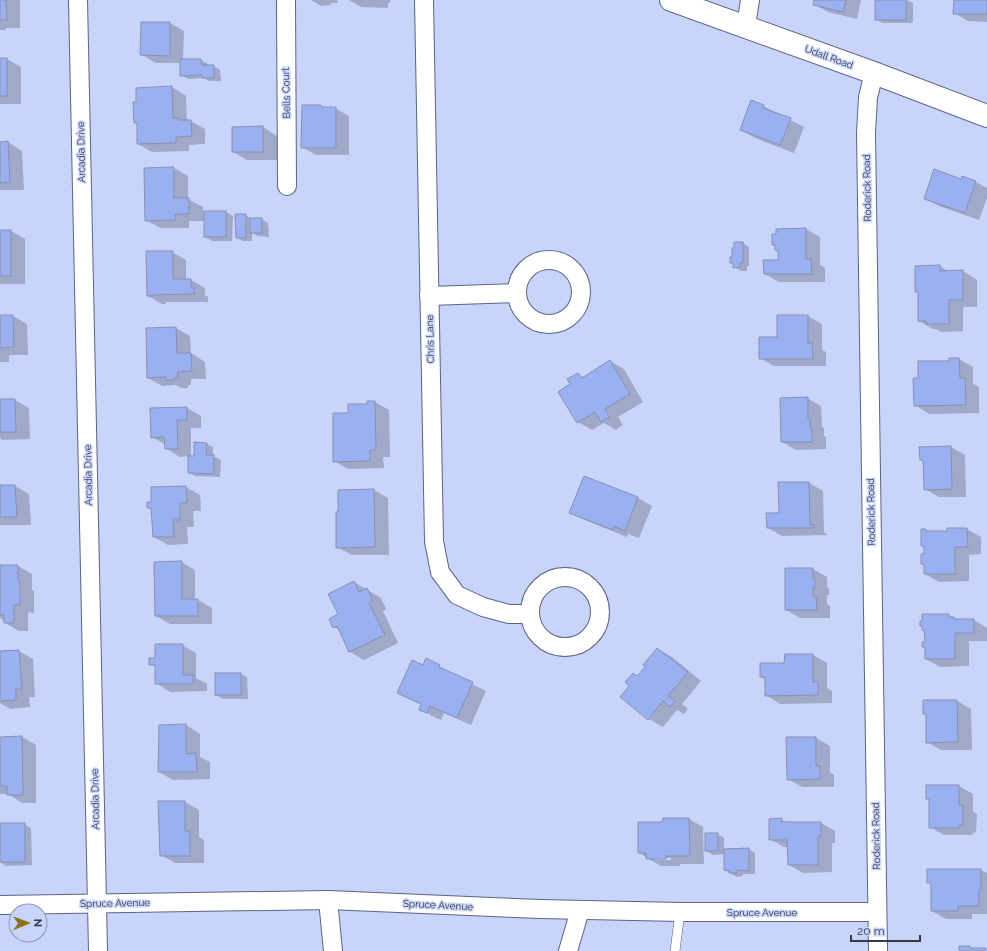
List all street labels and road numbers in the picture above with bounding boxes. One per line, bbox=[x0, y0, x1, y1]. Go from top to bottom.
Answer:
street label: Udall Road bbox=[803, 43, 855, 71]
street label: Bells Court bbox=[280, 67, 292, 119]
street label: Arcadia Drive bbox=[75, 121, 87, 183]
street label: Roderick Road bbox=[861, 154, 873, 222]
street label: Chris Lane bbox=[424, 314, 436, 363]
street label: Arcadia Drive bbox=[82, 444, 94, 506]
street label: Roderick Road bbox=[865, 478, 877, 546]
street label: Arcadia Drive bbox=[89, 768, 101, 830]
street label: Roderick Road bbox=[870, 802, 882, 870]
street label: Spruce Avenue bbox=[80, 897, 150, 909]
street label: Spruce Avenue bbox=[403, 898, 474, 912]
street label: Spruce Avenue bbox=[727, 907, 797, 918]

